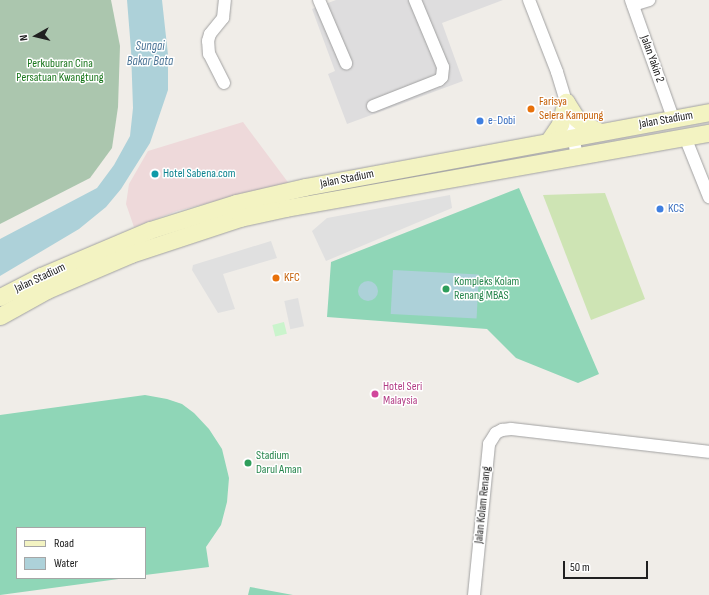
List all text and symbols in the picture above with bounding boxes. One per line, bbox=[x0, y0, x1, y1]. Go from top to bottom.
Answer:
north arrow bbox=[16, 16, 56, 56]
text: N bbox=[17, 34, 30, 42]
street label: Jalan Yakin 2 bbox=[637, 34, 667, 84]
water label: Sungai Bakar Bata bbox=[127, 39, 173, 70]
park label: Perkuburan Cina Persatuan Kwangtung bbox=[16, 57, 104, 85]
place label: Farisya Selera Kampung bbox=[539, 95, 603, 123]
marker: Farisya Selera Kampung bbox=[526, 104, 536, 114]
street label: Jalan Stadium bbox=[638, 108, 694, 132]
place label: e-Dobi bbox=[488, 114, 515, 128]
marker: e-Dobi bbox=[475, 116, 485, 126]
place label: Hotel Sabena.com bbox=[163, 167, 236, 181]
street label: Jalan Stadium bbox=[319, 167, 375, 191]
marker: Hotel Sabena.com bbox=[150, 169, 160, 179]
place label: KCS bbox=[668, 202, 684, 216]
marker: KCS bbox=[655, 204, 665, 214]
street label: Jalan Stadium bbox=[12, 260, 68, 296]
place label: KFC bbox=[284, 271, 300, 285]
marker: KFC bbox=[271, 273, 281, 283]
place label: Kompleks Kolam Renang MBAS bbox=[454, 275, 519, 303]
marker: Kompleks Kolam Renang MBAS bbox=[441, 284, 451, 294]
place label: Hotel Seri Malaysia bbox=[383, 380, 422, 408]
marker: Hotel Seri Malaysia bbox=[370, 389, 380, 399]
place label: Stadium Darul Aman bbox=[256, 449, 302, 477]
marker: Stadium Darul Aman bbox=[243, 458, 253, 468]
street label: Jalan Kolam Renang bbox=[472, 466, 494, 544]
legend bbox=[16, 527, 146, 579]
text: Road bbox=[54, 536, 74, 551]
scale bar bbox=[565, 553, 650, 579]
text: Water bbox=[54, 556, 78, 571]
text: 50 m bbox=[570, 560, 590, 575]

